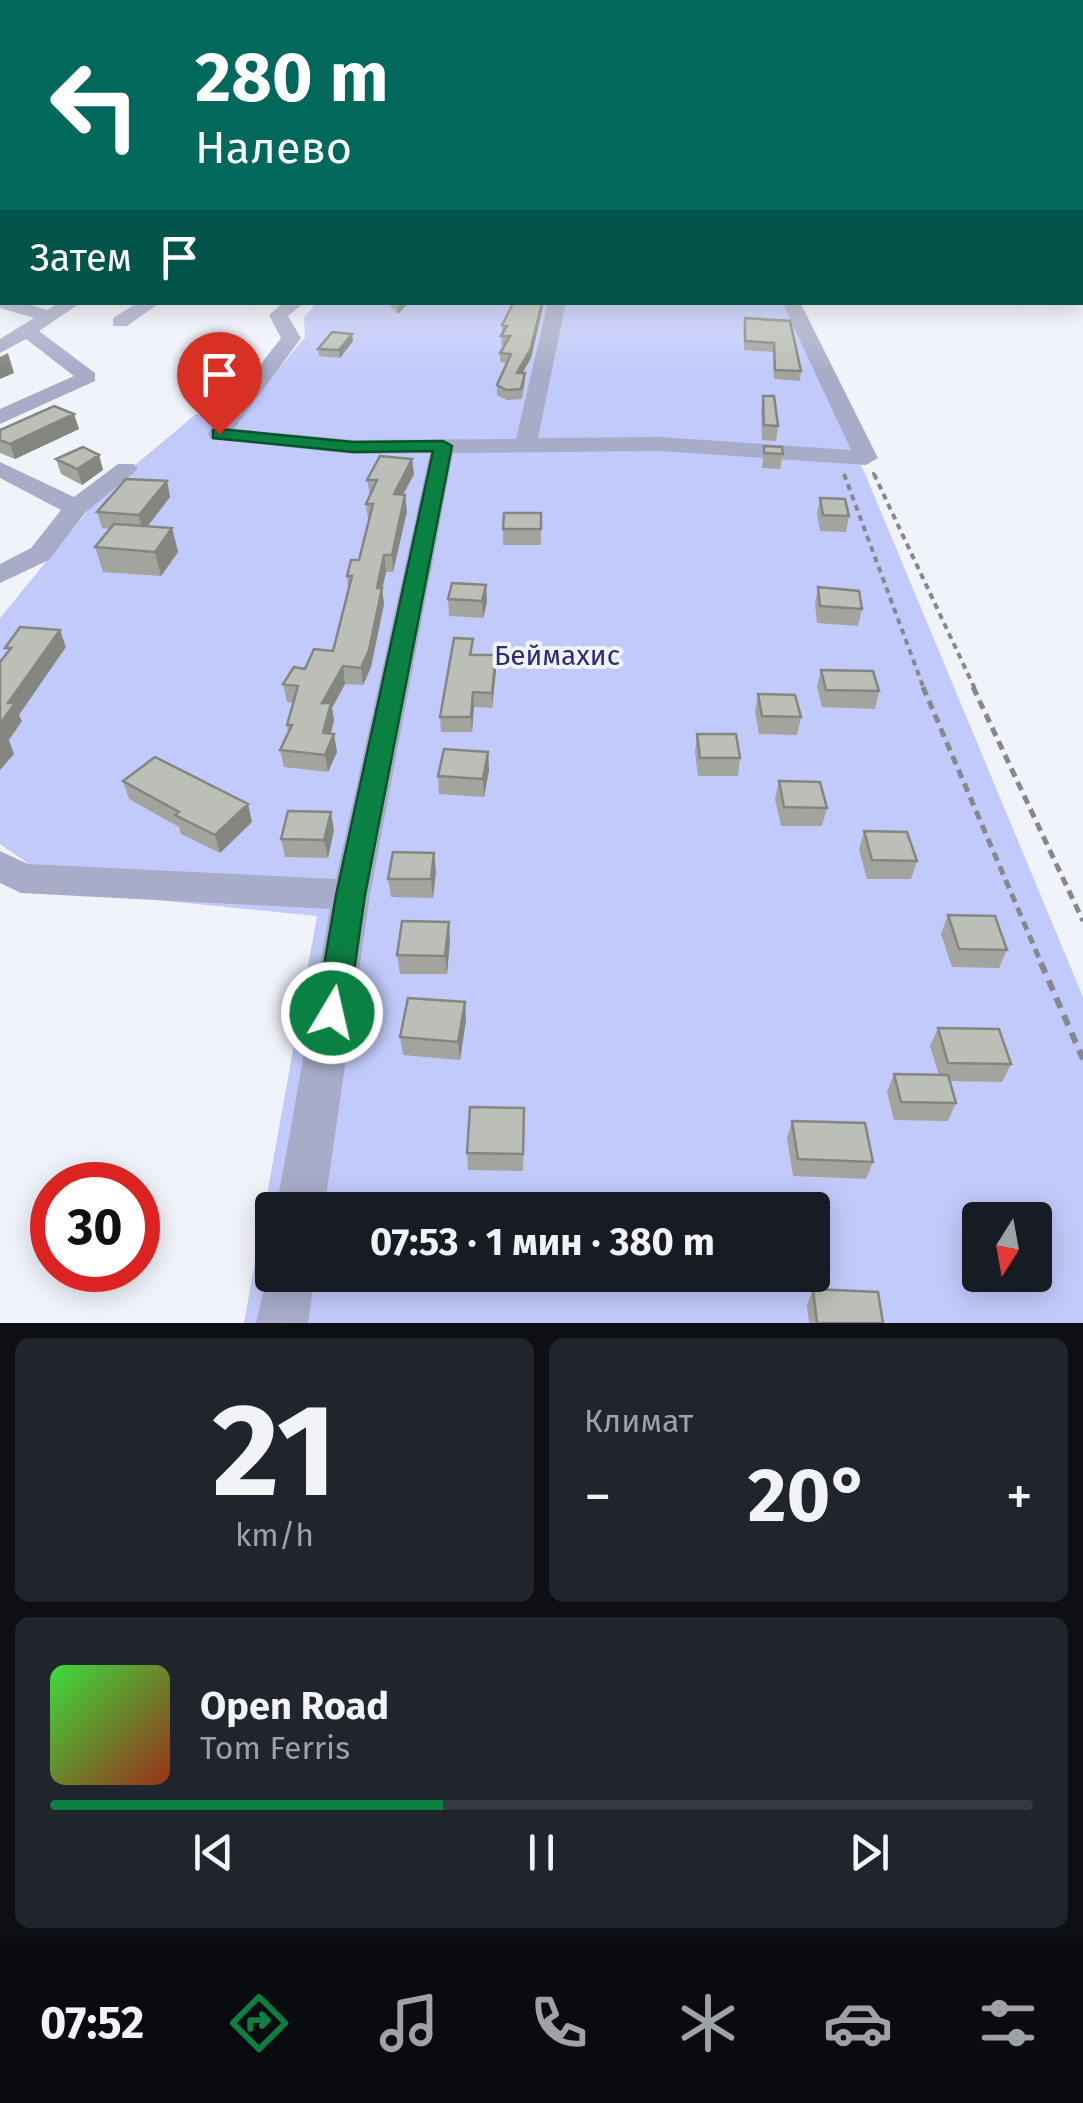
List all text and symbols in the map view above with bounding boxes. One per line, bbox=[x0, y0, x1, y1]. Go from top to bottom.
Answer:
text: 280 m bbox=[195, 36, 389, 120]
icon: left bbox=[30, 40, 160, 170]
text: Налево bbox=[195, 121, 352, 175]
icon: arrive bbox=[152, 230, 207, 285]
text: Затем bbox=[30, 235, 132, 281]
pin bbox=[177, 332, 262, 435]
icon: arrive bbox=[192, 347, 247, 402]
park label: Беймахис bbox=[494, 639, 620, 672]
position arrow bbox=[280, 961, 384, 1065]
speed limit sign: 30 bbox=[30, 1162, 160, 1292]
north arrow bbox=[962, 1202, 1052, 1292]
map controls bbox=[962, 1202, 1052, 1292]
text: 07:53 · 1 мин · 380 m bbox=[370, 1219, 715, 1265]
text: 21 bbox=[212, 1373, 337, 1529]
text: Климат bbox=[584, 1402, 693, 1440]
text: 20° bbox=[748, 1451, 869, 1541]
text: − bbox=[584, 1464, 612, 1530]
text: + bbox=[1006, 1464, 1033, 1530]
text: km/h bbox=[235, 1516, 314, 1554]
text: Open Road bbox=[200, 1683, 389, 1729]
text: Tom Ferris bbox=[200, 1729, 350, 1767]
icon: previous bbox=[186, 1825, 241, 1880]
icon: pause bbox=[514, 1825, 569, 1880]
icon: next bbox=[842, 1825, 897, 1880]
icon: directions bbox=[224, 1988, 294, 2058]
icon: music bbox=[374, 1988, 444, 2058]
icon: phone bbox=[524, 1988, 594, 2058]
icon: climate bbox=[673, 1988, 743, 2058]
icon: car bbox=[823, 1988, 893, 2058]
icon: filters bbox=[973, 1988, 1043, 2058]
text: 07:52 bbox=[40, 1996, 144, 2050]

